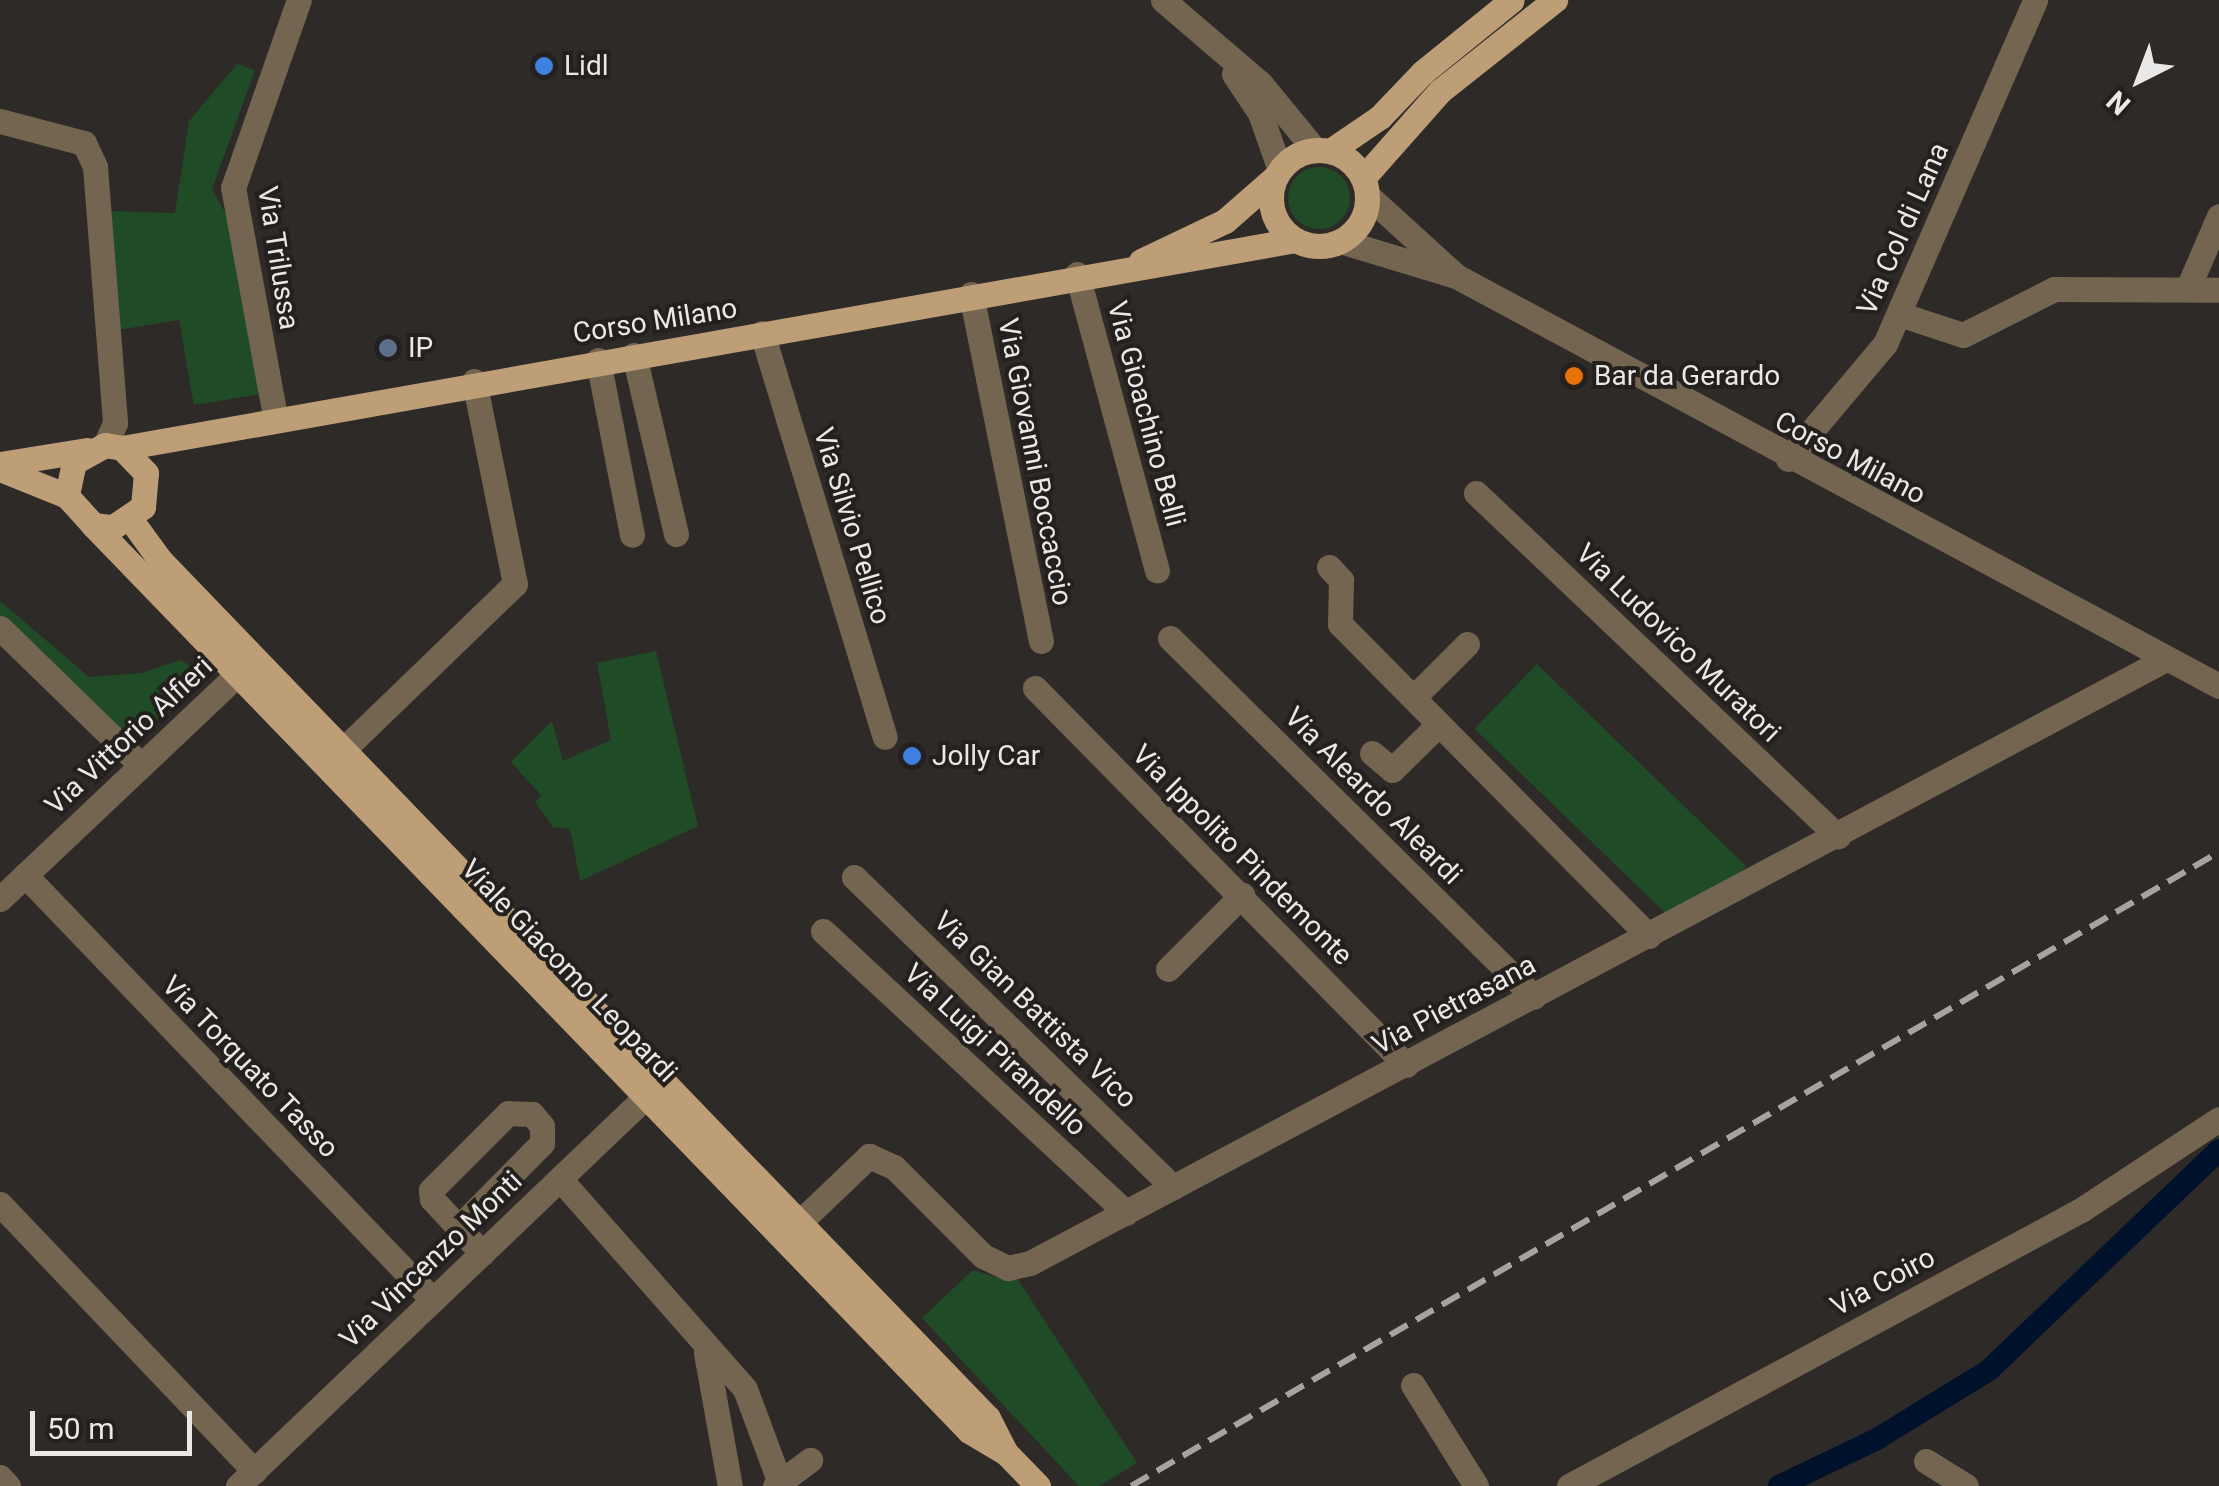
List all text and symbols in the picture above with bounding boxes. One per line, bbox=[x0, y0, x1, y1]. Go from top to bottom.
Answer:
north arrow bbox=[2089, 30, 2189, 130]
place label: Lidl bbox=[564, 49, 608, 83]
marker: Lidl bbox=[533, 55, 555, 77]
text: N bbox=[2100, 84, 2137, 122]
street label: Via Col di Lana bbox=[1850, 138, 1956, 320]
street label: Via Trilussa bbox=[250, 184, 306, 332]
street label: Corso Milano bbox=[571, 291, 739, 351]
street label: Via Gioachino Belli bbox=[1100, 298, 1192, 530]
street label: Via Giovanni Boccaccio bbox=[991, 316, 1079, 608]
place label: IP bbox=[408, 331, 433, 365]
marker: IP bbox=[377, 337, 399, 359]
place label: Bar da Gerardo bbox=[1594, 359, 1780, 393]
marker: Bar da Gerardo bbox=[1563, 365, 1585, 387]
street label: Corso Milano bbox=[1769, 404, 1931, 512]
street label: Via Silvio Pellico bbox=[806, 424, 898, 628]
street label: Via Ludovico Muratori bbox=[1569, 537, 1787, 749]
street label: Via Vittorio Alfieri bbox=[38, 650, 220, 822]
street label: Via Aleardo Aleardi bbox=[1277, 700, 1469, 892]
street label: Via Ippolito Pindemonte bbox=[1125, 738, 1359, 972]
place label: Jolly Car bbox=[932, 739, 1040, 773]
marker: Jolly Car bbox=[901, 745, 923, 767]
street label: Viale Giacomo Leopardi bbox=[454, 853, 684, 1089]
street label: Via Gian Battista Vico bbox=[927, 904, 1143, 1116]
street label: Via Pietrasana bbox=[1367, 948, 1541, 1062]
street label: Via Luigi Pirandello bbox=[897, 957, 1093, 1143]
street label: Via Torquato Tasso bbox=[154, 969, 346, 1165]
street label: Via Vincenzo Monti bbox=[333, 1164, 529, 1356]
street label: Via Coiro bbox=[1825, 1241, 1941, 1323]
scale bar bbox=[35, 1391, 198, 1453]
text: 50 m bbox=[47, 1411, 114, 1446]

